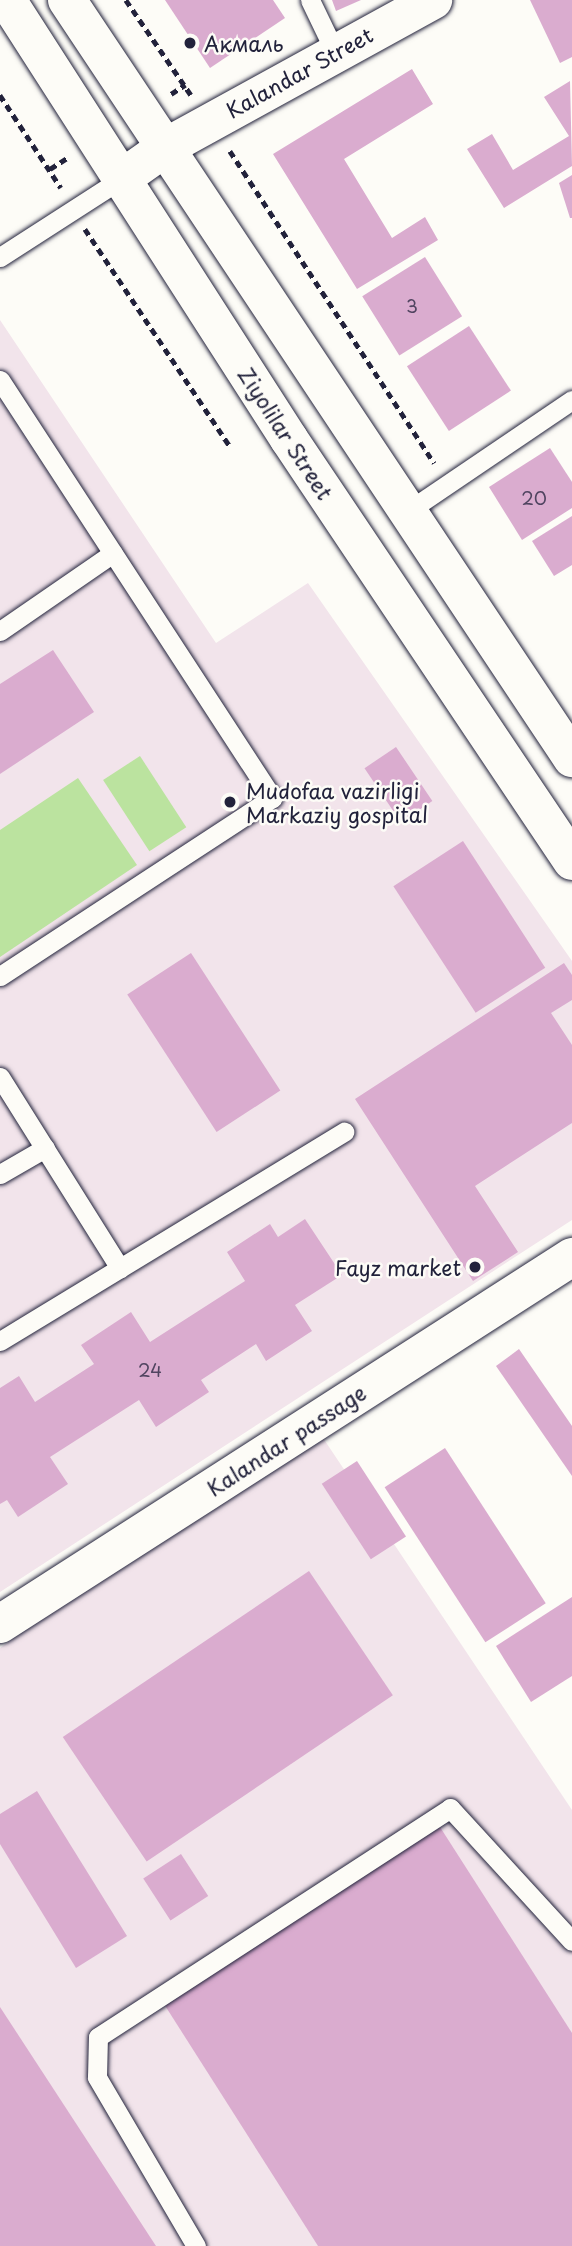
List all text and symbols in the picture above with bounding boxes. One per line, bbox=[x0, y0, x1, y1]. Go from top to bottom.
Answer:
street label: Kalandar Street bbox=[221, 21, 377, 123]
place label: Акмаль bbox=[204, 30, 283, 56]
marker: Акмаль bbox=[182, 35, 198, 51]
house number: 3 bbox=[406, 295, 418, 317]
street label: Ziyolilar Street bbox=[234, 362, 338, 504]
house number: 20 bbox=[521, 487, 547, 509]
place label: Mudofaa vazirligi Markaziy gospital bbox=[246, 777, 429, 827]
marker: Mudofaa vazirligi Markaziy gospital bbox=[220, 792, 240, 812]
place label: Fayz market bbox=[334, 1254, 461, 1280]
marker: Fayz market bbox=[467, 1259, 483, 1275]
house number: 24 bbox=[138, 1359, 162, 1381]
street label: Kalandar passage bbox=[202, 1379, 370, 1501]

